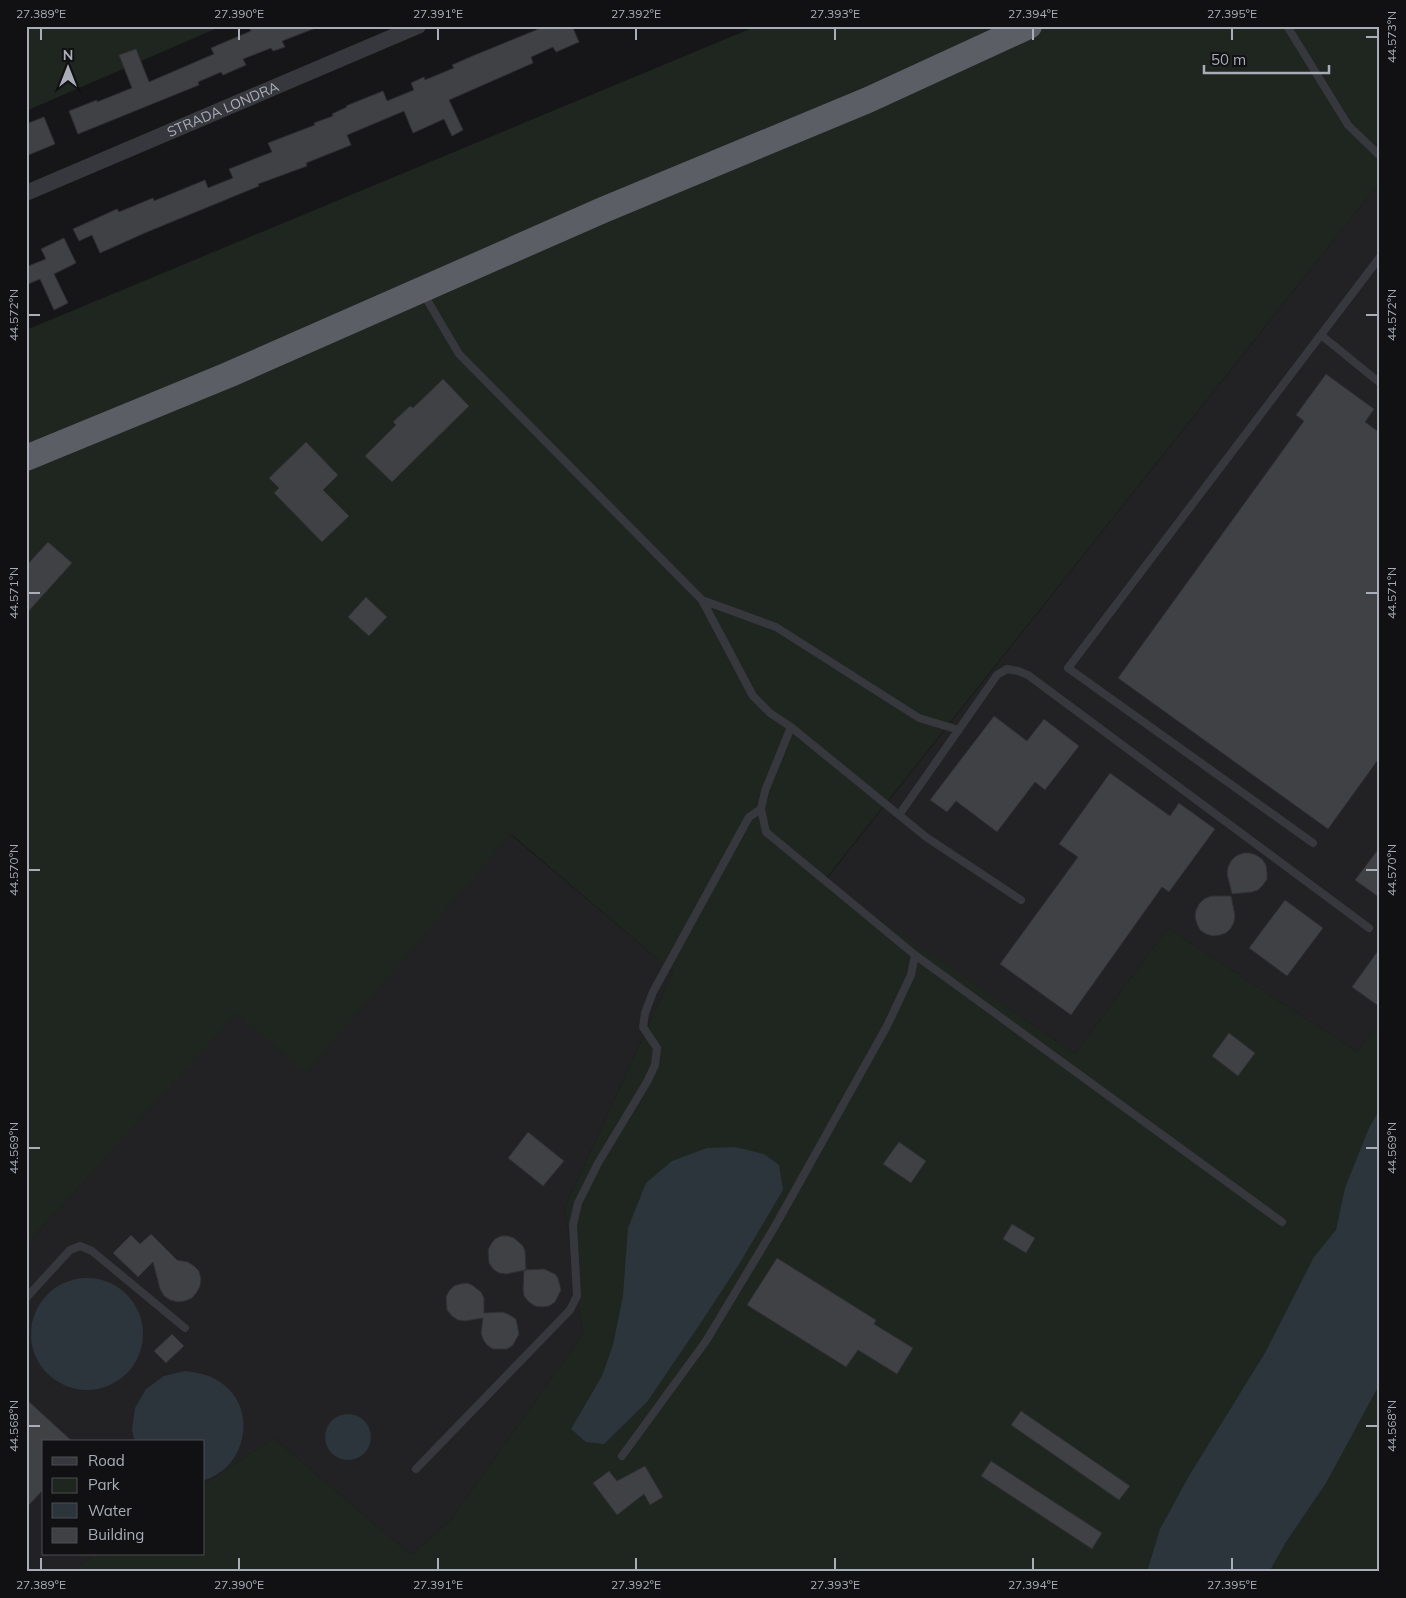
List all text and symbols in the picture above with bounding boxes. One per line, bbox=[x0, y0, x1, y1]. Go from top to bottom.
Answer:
text: 27.389°E bbox=[16, 6, 66, 21]
text: 27.390°E bbox=[214, 6, 264, 21]
text: 27.391°E bbox=[413, 6, 463, 21]
text: 27.392°E bbox=[611, 6, 661, 21]
text: 27.393°E bbox=[810, 6, 860, 21]
text: 27.394°E bbox=[1008, 6, 1058, 21]
text: 27.395°E bbox=[1207, 6, 1257, 21]
text: 44.573°N bbox=[1384, 11, 1399, 63]
north arrow bbox=[42, 42, 92, 92]
scale bar bbox=[1204, 42, 1328, 74]
text: N bbox=[63, 46, 73, 64]
text: 50 m bbox=[1211, 50, 1246, 69]
street label: STRADA LONDRA bbox=[164, 77, 282, 141]
text: 44.572°N bbox=[6, 289, 21, 341]
text: 44.572°N bbox=[1384, 289, 1399, 341]
text: 44.571°N bbox=[6, 567, 21, 619]
text: 44.571°N bbox=[1384, 567, 1399, 619]
text: 44.570°N bbox=[6, 844, 21, 896]
text: 44.570°N bbox=[1384, 844, 1399, 896]
text: 44.569°N bbox=[6, 1122, 21, 1174]
text: 44.569°N bbox=[1384, 1122, 1399, 1174]
text: 44.568°N bbox=[6, 1400, 21, 1452]
text: 44.568°N bbox=[1384, 1400, 1399, 1452]
legend bbox=[42, 1440, 205, 1556]
text: Road bbox=[88, 1451, 125, 1470]
text: Park bbox=[88, 1475, 120, 1494]
text: Water bbox=[88, 1501, 132, 1520]
text: Building bbox=[88, 1525, 144, 1544]
text: 27.389°E bbox=[16, 1577, 66, 1592]
text: 27.390°E bbox=[214, 1577, 264, 1592]
text: 27.391°E bbox=[413, 1577, 463, 1592]
text: 27.392°E bbox=[611, 1577, 661, 1592]
text: 27.393°E bbox=[810, 1577, 860, 1592]
text: 27.394°E bbox=[1008, 1577, 1058, 1592]
text: 27.395°E bbox=[1207, 1577, 1257, 1592]

